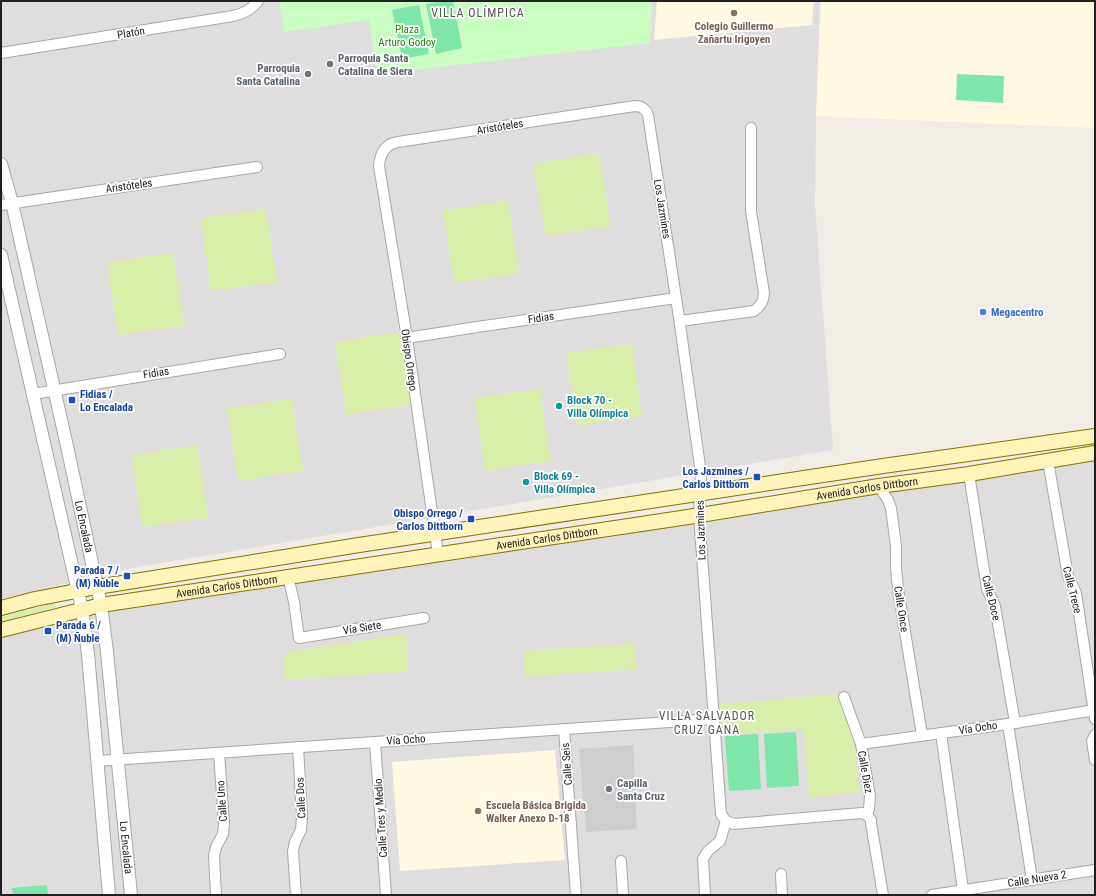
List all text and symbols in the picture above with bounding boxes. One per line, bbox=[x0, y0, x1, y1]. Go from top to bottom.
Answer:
district label: VILLA OLÍMPICA bbox=[431, 5, 525, 20]
marker: Colegio Guillermo Zañartu Irigoyen bbox=[729, 8, 739, 18]
place label: Colegio Guillermo Zañartu Irigoyen bbox=[695, 20, 774, 46]
park label: Plaza Arturo Godoy bbox=[378, 23, 436, 49]
street label: Platón bbox=[116, 24, 146, 42]
place label: Parroquia Santa Catalina de Siera bbox=[338, 52, 413, 78]
marker: Parroquia Santa Catalina de Siera bbox=[325, 59, 335, 69]
place label: Parroquia Santa Catalina bbox=[236, 62, 300, 88]
marker: Parroquia Santa Catalina bbox=[303, 69, 313, 79]
street label: Aristóteles bbox=[476, 117, 524, 137]
street label: Aristóteles bbox=[105, 176, 153, 196]
street label: Los Jazmines bbox=[651, 178, 673, 240]
place label: Megacentro bbox=[991, 306, 1044, 319]
marker: Megacentro bbox=[978, 307, 988, 317]
street label: Fidias bbox=[527, 310, 555, 326]
street label: Obispo Orrego bbox=[398, 328, 420, 392]
street label: Fidias bbox=[142, 365, 170, 381]
place label: Fidias / Lo Encalada bbox=[80, 388, 133, 414]
place label: Block 70 - Villa Olímpica bbox=[567, 394, 628, 420]
marker: Fidias / Lo Encalada bbox=[67, 395, 77, 405]
marker: Block 70 - Villa Olímpica bbox=[554, 401, 564, 411]
place label: Los Jazmines / Carlos Dittborn bbox=[682, 465, 749, 491]
place label: Block 69 - Villa Olímpica bbox=[534, 470, 595, 496]
marker: Los Jazmines / Carlos Dittborn bbox=[752, 472, 762, 482]
street label: Avenida Carlos Dittborn bbox=[815, 474, 919, 503]
marker: Block 69 - Villa Olímpica bbox=[521, 477, 531, 487]
street label: Lo Encalada bbox=[72, 499, 96, 554]
street label: Los Jazmines bbox=[693, 500, 709, 560]
place label: Obispo Orrego / Carlos Dittborn bbox=[393, 507, 463, 533]
marker: Obispo Orrego / Carlos Dittborn bbox=[466, 514, 476, 524]
street label: Avenida Carlos Dittborn bbox=[495, 524, 599, 552]
place label: Parada 7 / (M) Ñuble bbox=[74, 564, 119, 590]
street label: Calle Trece bbox=[1060, 565, 1084, 615]
marker: Parada 7 / (M) Ñuble bbox=[122, 571, 132, 581]
street label: Avenida Carlos Dittborn bbox=[175, 572, 278, 600]
street label: Calle Doce bbox=[979, 574, 1003, 622]
street label: Calle Once bbox=[891, 585, 911, 633]
place label: Parada 6 / (M) Ñuble bbox=[56, 619, 101, 645]
street label: Vía Siete bbox=[342, 619, 382, 637]
marker: Parada 6 / (M) Ñuble bbox=[43, 626, 53, 636]
district label: VILLA SALVADOR CRUZ GANA bbox=[659, 709, 755, 737]
street label: Vía Ocho bbox=[958, 719, 999, 737]
street label: Vía Ocho bbox=[386, 732, 426, 748]
street label: Calle Seis bbox=[559, 742, 575, 786]
street label: Calle Diez bbox=[855, 750, 875, 794]
street label: Calle Dos bbox=[293, 777, 309, 819]
street label: Calle Tres y Medio bbox=[372, 777, 390, 858]
place label: Capilla Santa Cruz bbox=[617, 777, 665, 803]
street label: Calle Uno bbox=[214, 779, 230, 822]
marker: Capilla Santa Cruz bbox=[604, 784, 614, 794]
place label: Escuela Básica Brigida Walker Anexo D-18 bbox=[486, 799, 586, 825]
marker: Escuela Básica Brigida Walker Anexo D-18 bbox=[473, 806, 483, 816]
street label: Lo Encalada bbox=[117, 820, 135, 874]
street label: Calle Nueva 2 bbox=[1007, 868, 1067, 890]

